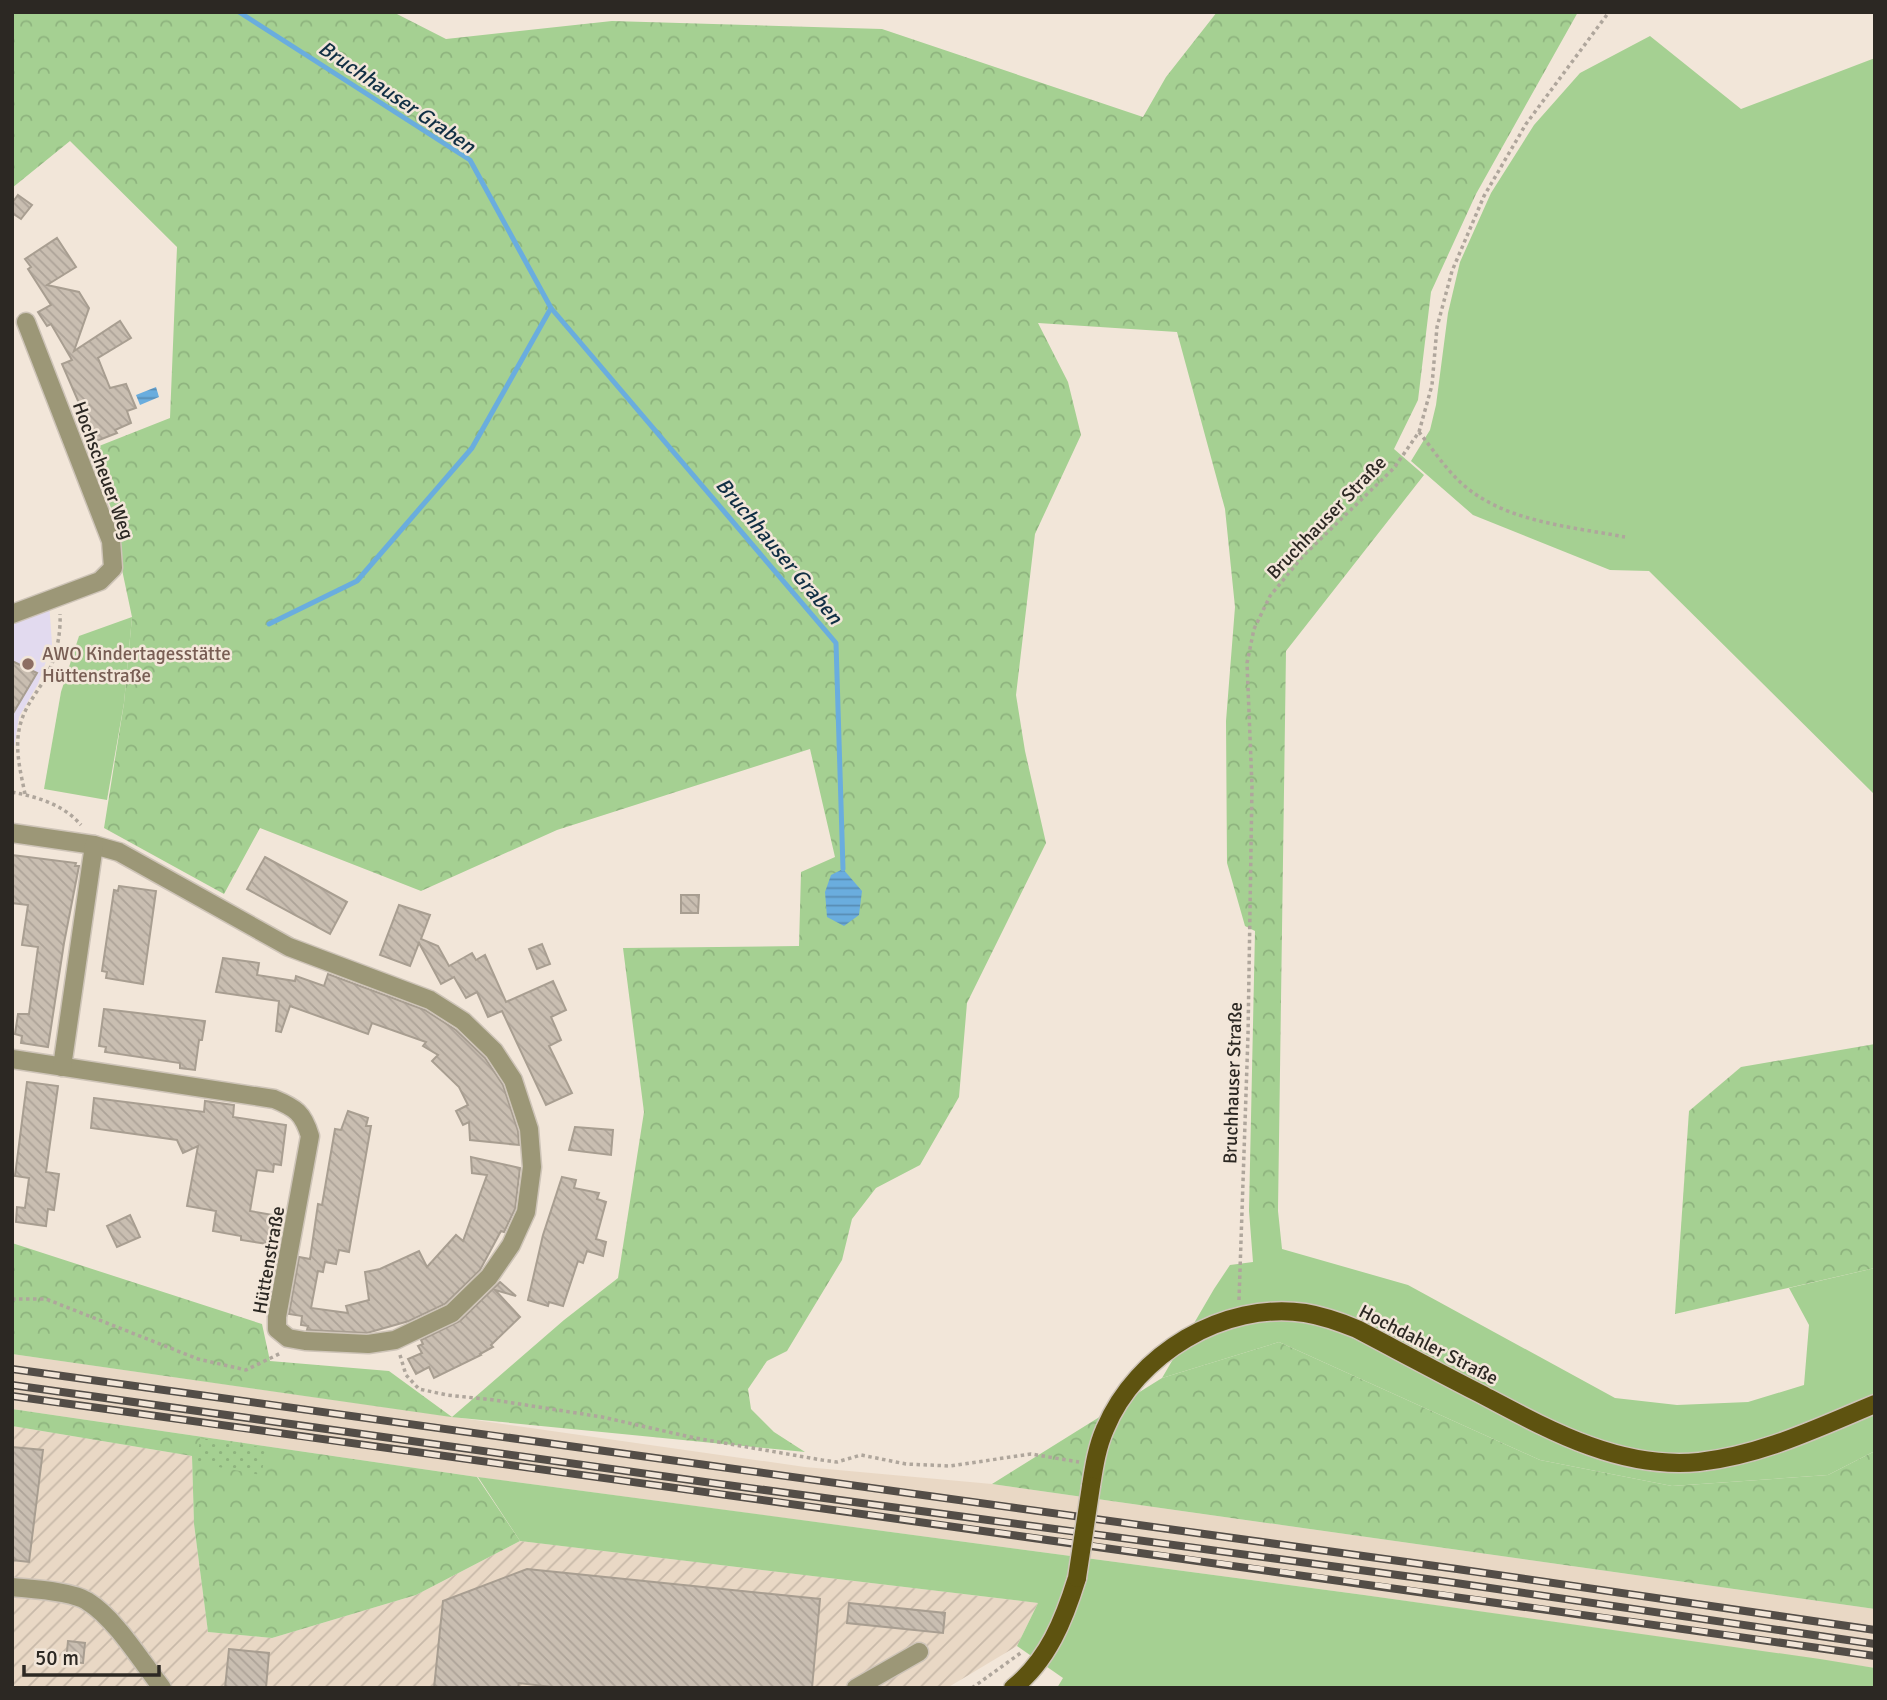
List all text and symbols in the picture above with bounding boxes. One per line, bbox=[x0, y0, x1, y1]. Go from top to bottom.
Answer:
water label: Bruchhauser Graben bbox=[314, 35, 481, 159]
street label: Hochscheuer Weg bbox=[67, 398, 139, 543]
street label: Bruchhauser Straße bbox=[1262, 451, 1392, 584]
water label: Bruchhauser Graben bbox=[710, 472, 848, 630]
place label: AWO Kindertagesstätte Hüttenstraße bbox=[42, 642, 231, 688]
marker: AWO Kindertagesstätte Hüttenstraße bbox=[20, 656, 36, 672]
street label: Bruchhauser Straße bbox=[1218, 1001, 1248, 1165]
street label: Hüttenstraße bbox=[248, 1204, 290, 1316]
street label: Hochdahler Straße bbox=[1355, 1299, 1502, 1390]
scale bar bbox=[24, 1634, 159, 1678]
text: 50 m bbox=[35, 1645, 79, 1671]

